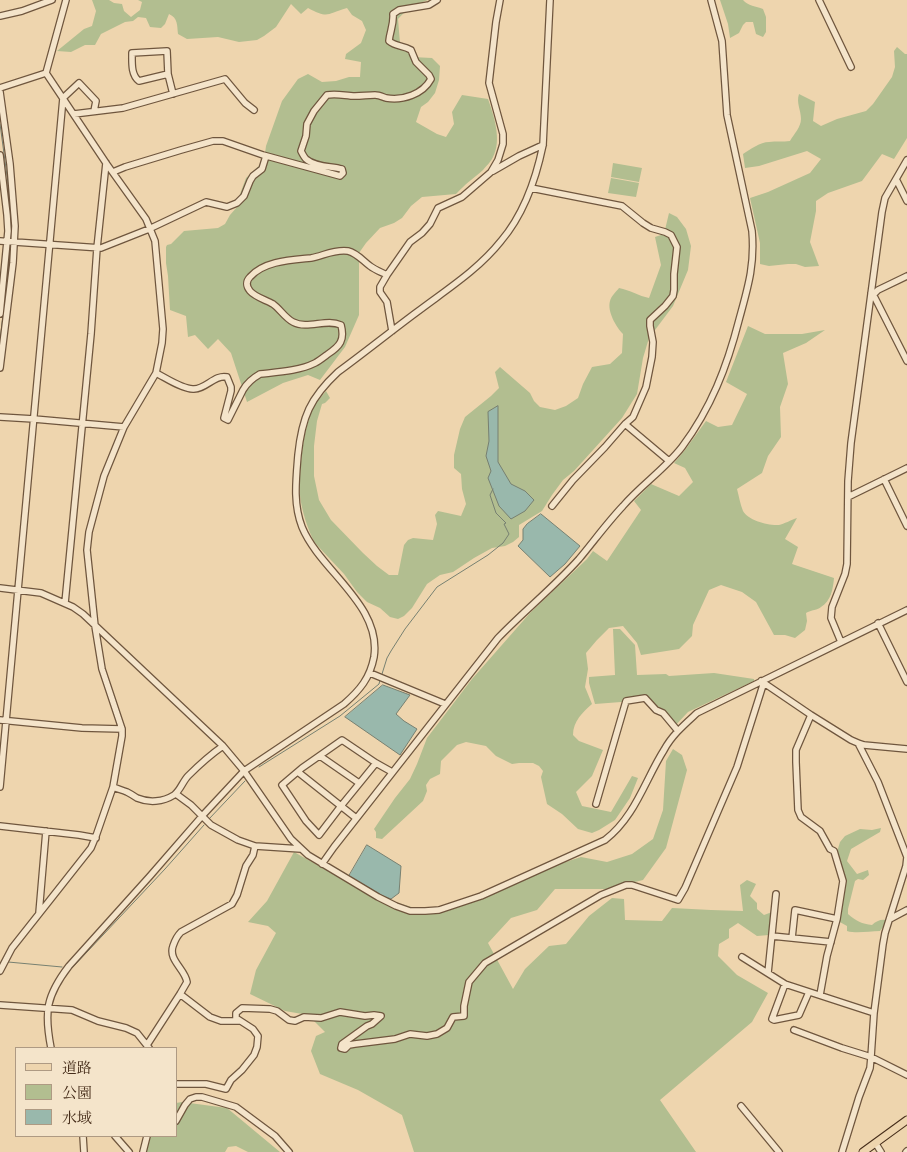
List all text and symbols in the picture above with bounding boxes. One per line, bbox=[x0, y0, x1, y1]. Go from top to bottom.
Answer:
legend bbox=[15, 1047, 178, 1137]
text: 道路 bbox=[62, 1059, 92, 1078]
text: 公園 bbox=[62, 1084, 92, 1103]
text: 水域 bbox=[62, 1109, 92, 1128]

